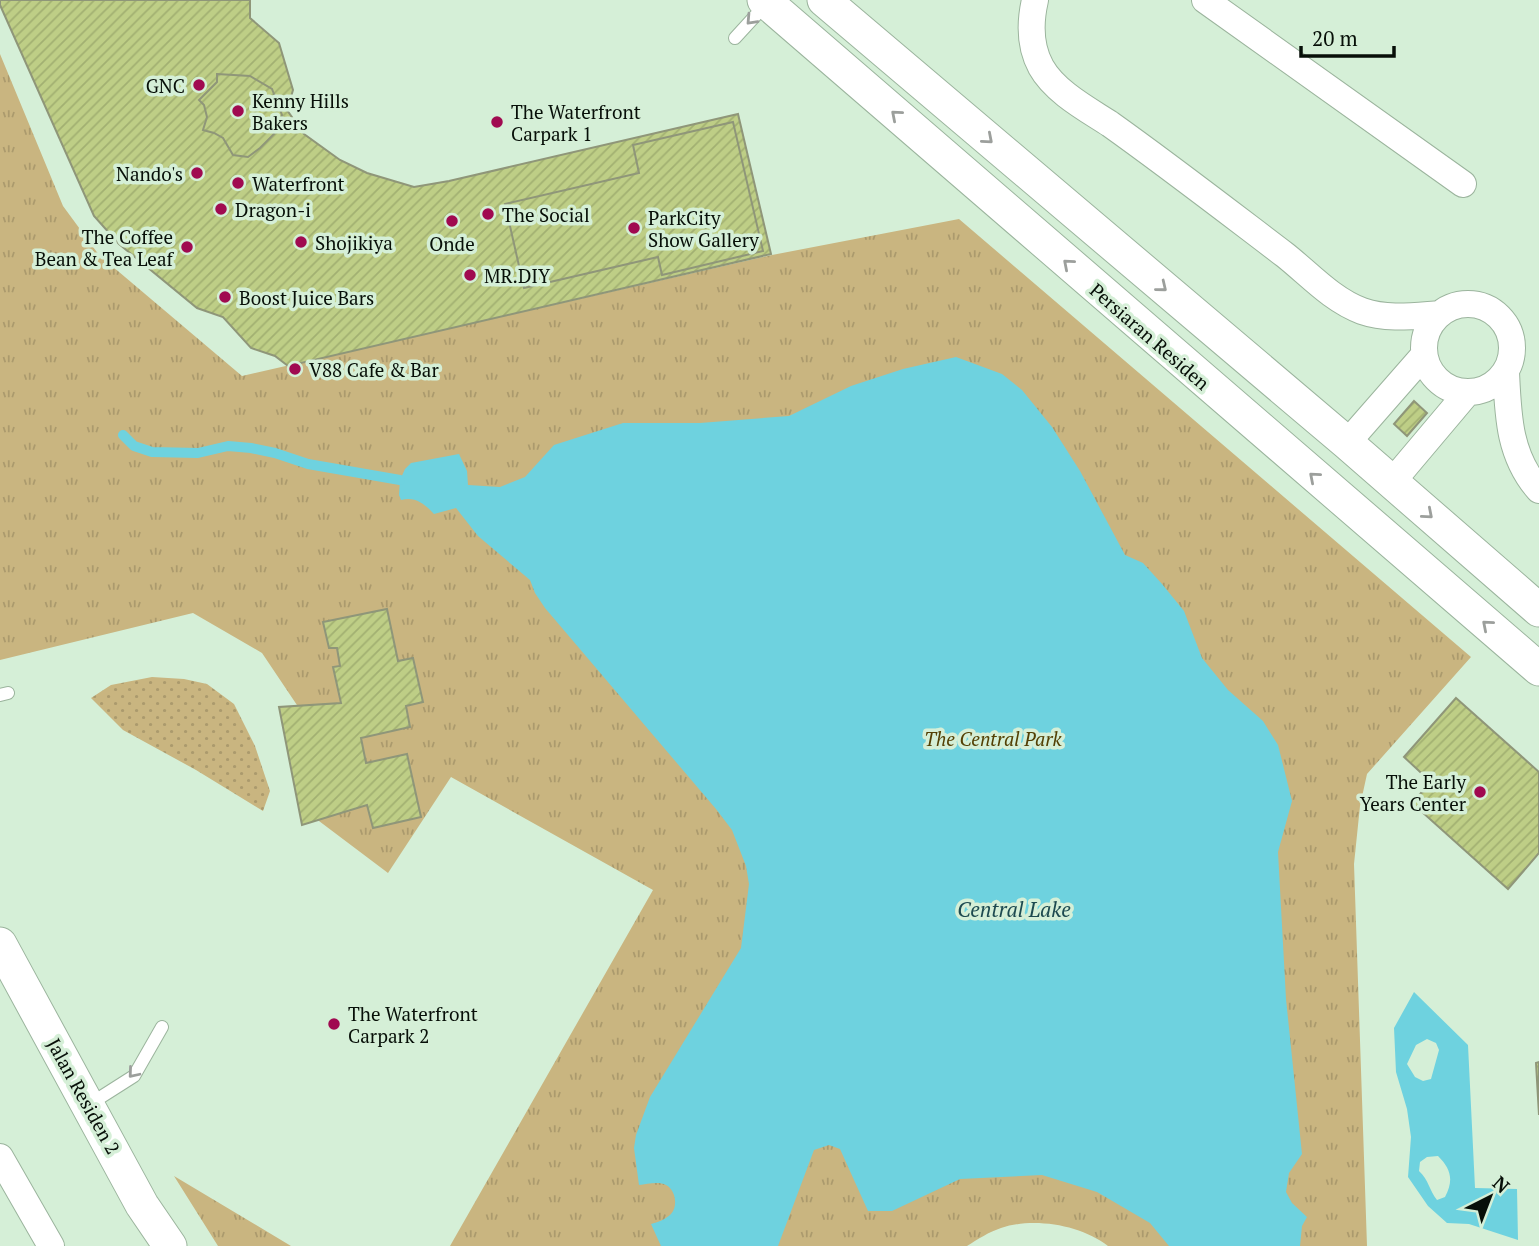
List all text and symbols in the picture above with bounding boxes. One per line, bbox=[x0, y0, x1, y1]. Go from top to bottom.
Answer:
one-way arrow bbox=[746, 12, 759, 25]
scale bar bbox=[1301, 14, 1394, 58]
text: 20 m bbox=[1312, 24, 1358, 52]
place label: GNC bbox=[146, 73, 185, 98]
marker: GNC bbox=[191, 77, 207, 93]
place label: Kenny Hills Bakers bbox=[252, 88, 349, 135]
place label: The Waterfront Carpark 1 bbox=[511, 99, 641, 146]
marker: Kenny Hills Bakers bbox=[230, 103, 246, 119]
one-way arrow bbox=[891, 111, 904, 123]
marker: The Waterfront Carpark 1 bbox=[489, 114, 505, 130]
one-way arrow bbox=[980, 131, 993, 143]
place label: Nando's bbox=[116, 161, 183, 186]
marker: Nando's bbox=[189, 165, 205, 181]
place label: Waterfront bbox=[252, 171, 345, 196]
marker: Waterfront bbox=[230, 175, 246, 191]
place label: Dragon-i bbox=[235, 197, 311, 222]
marker: Dragon-i bbox=[213, 201, 229, 217]
place label: The Social bbox=[502, 202, 590, 227]
place label: ParkCity Show Gallery bbox=[648, 205, 759, 252]
marker: The Social bbox=[480, 206, 496, 222]
marker: Onde bbox=[444, 213, 460, 229]
marker: ParkCity Show Gallery bbox=[626, 220, 642, 236]
place label: The Coffee Bean & Tea Leaf bbox=[35, 224, 174, 271]
place label: Shojikiya bbox=[315, 230, 393, 255]
place label: Onde bbox=[429, 231, 475, 256]
marker: Shojikiya bbox=[293, 234, 309, 250]
marker: The Coffee Bean & Tea Leaf bbox=[179, 239, 195, 255]
one-way arrow bbox=[1063, 260, 1076, 272]
place label: MR.DIY bbox=[484, 263, 551, 288]
marker: MR.DIY bbox=[462, 267, 478, 283]
street label: Persiaran Residen bbox=[1085, 277, 1215, 395]
one-way arrow bbox=[1153, 279, 1166, 291]
place label: Boost Juice Bars bbox=[239, 285, 374, 310]
marker: Boost Juice Bars bbox=[217, 289, 233, 305]
place label: V88 Cafe & Bar bbox=[309, 357, 439, 382]
marker: V88 Cafe & Bar bbox=[287, 361, 303, 377]
one-way arrow bbox=[1310, 473, 1323, 485]
one-way arrow bbox=[1420, 506, 1433, 518]
one-way arrow bbox=[1482, 621, 1495, 633]
park label: The Central Park bbox=[924, 726, 1063, 751]
place label: The Early Years Center bbox=[1360, 769, 1467, 816]
marker: The Early Years Center bbox=[1472, 784, 1488, 800]
water label: Central Lake bbox=[957, 895, 1071, 923]
place label: The Waterfront Carpark 2 bbox=[348, 1001, 478, 1048]
marker: The Waterfront Carpark 2 bbox=[326, 1016, 342, 1032]
street label: Jalan Residen 2 bbox=[42, 1034, 126, 1158]
one-way arrow bbox=[129, 1065, 141, 1078]
north arrow bbox=[1455, 1162, 1525, 1232]
text: N bbox=[1488, 1170, 1516, 1199]

